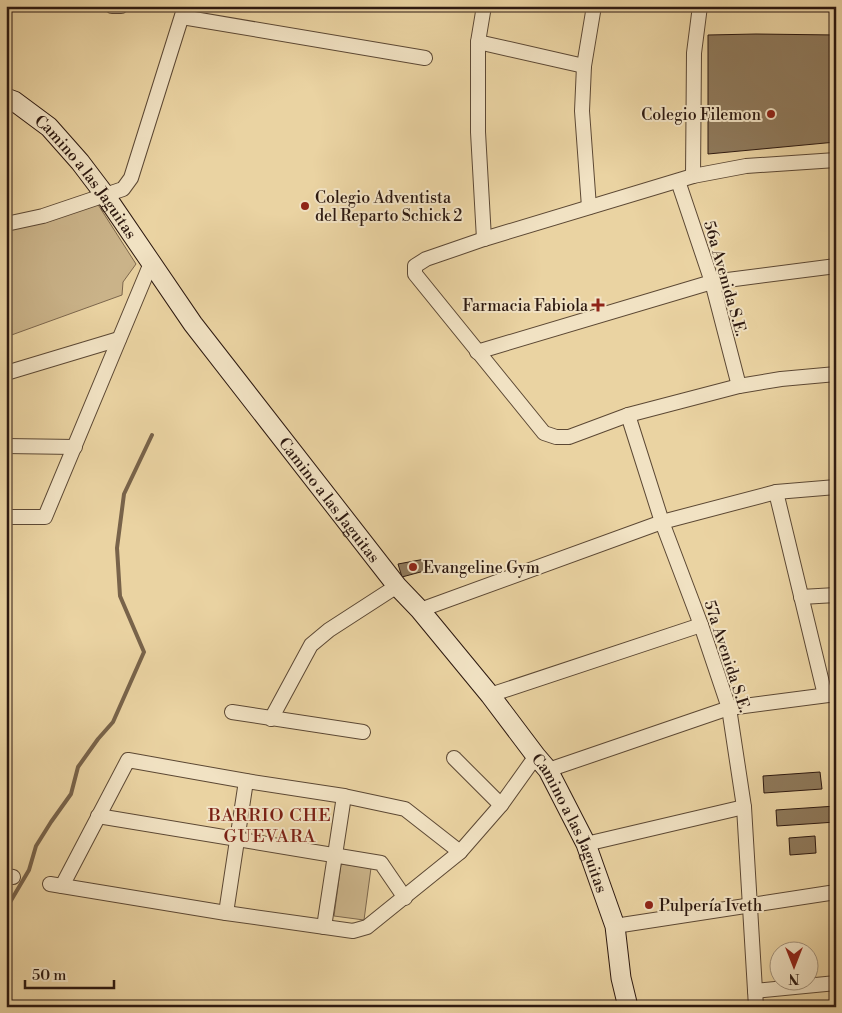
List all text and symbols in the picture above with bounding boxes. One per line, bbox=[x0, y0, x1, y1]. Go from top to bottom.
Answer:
place label: Colegio Filemon bbox=[641, 105, 761, 125]
marker: Colegio Filemon bbox=[765, 108, 777, 120]
street label: Camino a las Jaguitas bbox=[31, 111, 141, 243]
place label: Colegio Adventista del Reparto Schick 2 bbox=[315, 188, 462, 226]
marker: Colegio Adventista del Reparto Schick 2 bbox=[299, 200, 311, 212]
street label: 56a Avenida S.E. bbox=[699, 218, 751, 338]
place label: Farmacia Fabiola bbox=[462, 296, 589, 316]
marker: Farmacia Fabiola bbox=[592, 299, 604, 311]
street label: Camino a las Jaguitas bbox=[274, 434, 384, 567]
place label: Evangeline Gym bbox=[423, 558, 540, 578]
marker: Evangeline Gym bbox=[407, 561, 419, 573]
street label: 57a Avenida S.E. bbox=[699, 598, 755, 715]
street label: Camino a las Jaguitas bbox=[527, 749, 611, 896]
district label: BARRIO CHE GUEVARA bbox=[207, 804, 332, 848]
place label: Pulpería Iveth bbox=[659, 896, 763, 916]
marker: Pulpería Iveth bbox=[643, 899, 655, 911]
north arrow bbox=[770, 940, 820, 990]
scale bar bbox=[25, 958, 114, 990]
text: 50 m bbox=[32, 966, 66, 985]
text: N bbox=[788, 969, 800, 987]

